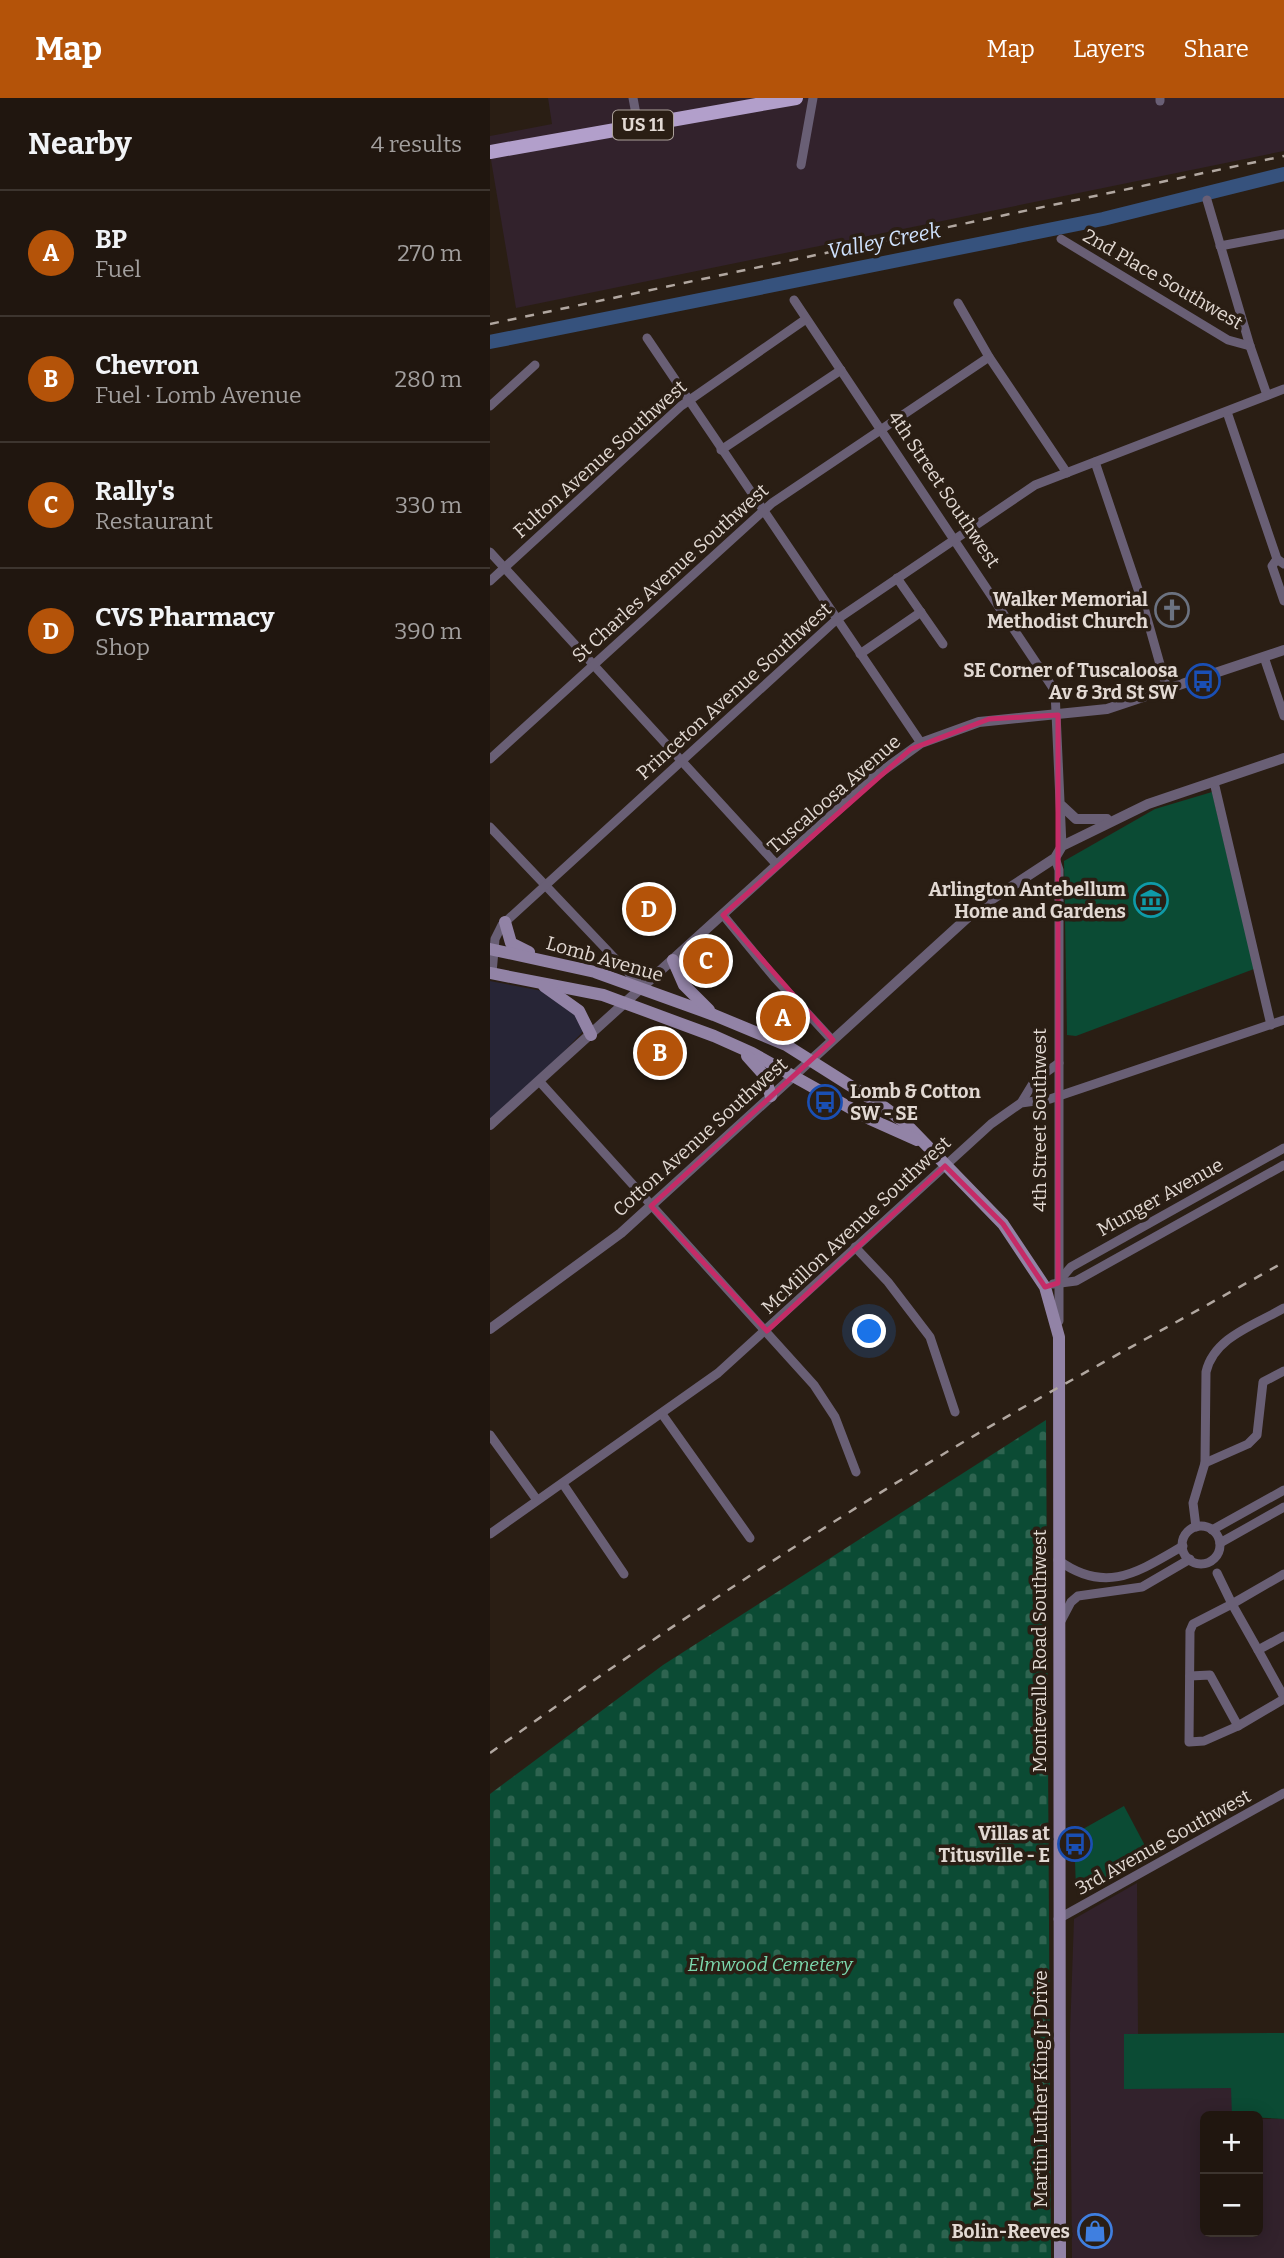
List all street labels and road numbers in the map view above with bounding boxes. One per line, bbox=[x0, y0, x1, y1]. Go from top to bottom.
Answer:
road number: US 11 bbox=[613, 110, 673, 140]
street label: 2nd Place Southwest bbox=[1079, 224, 1247, 334]
street label: Fulton Avenue Southwest bbox=[509, 375, 691, 543]
street label: 4th Street Southwest bbox=[883, 406, 1005, 572]
street label: St Charles Avenue Southwest bbox=[567, 479, 773, 667]
street label: Princeton Avenue Southwest bbox=[632, 597, 836, 784]
street label: Tuscaloosa Avenue bbox=[763, 730, 905, 858]
street label: Lomb Avenue bbox=[544, 931, 666, 987]
street label: 4th Street Southwest bbox=[1028, 1028, 1051, 1212]
street label: Cotton Avenue Southwest bbox=[608, 1053, 792, 1221]
street label: McMillon Avenue Southwest bbox=[757, 1131, 955, 1319]
street label: Munger Avenue bbox=[1093, 1153, 1227, 1241]
street label: Montevallo Road Southwest bbox=[1028, 1529, 1051, 1773]
street label: 3rd Avenue Southwest bbox=[1071, 1784, 1255, 1900]
street label: Martin Luther King Jr Drive bbox=[1029, 1970, 1052, 2208]

